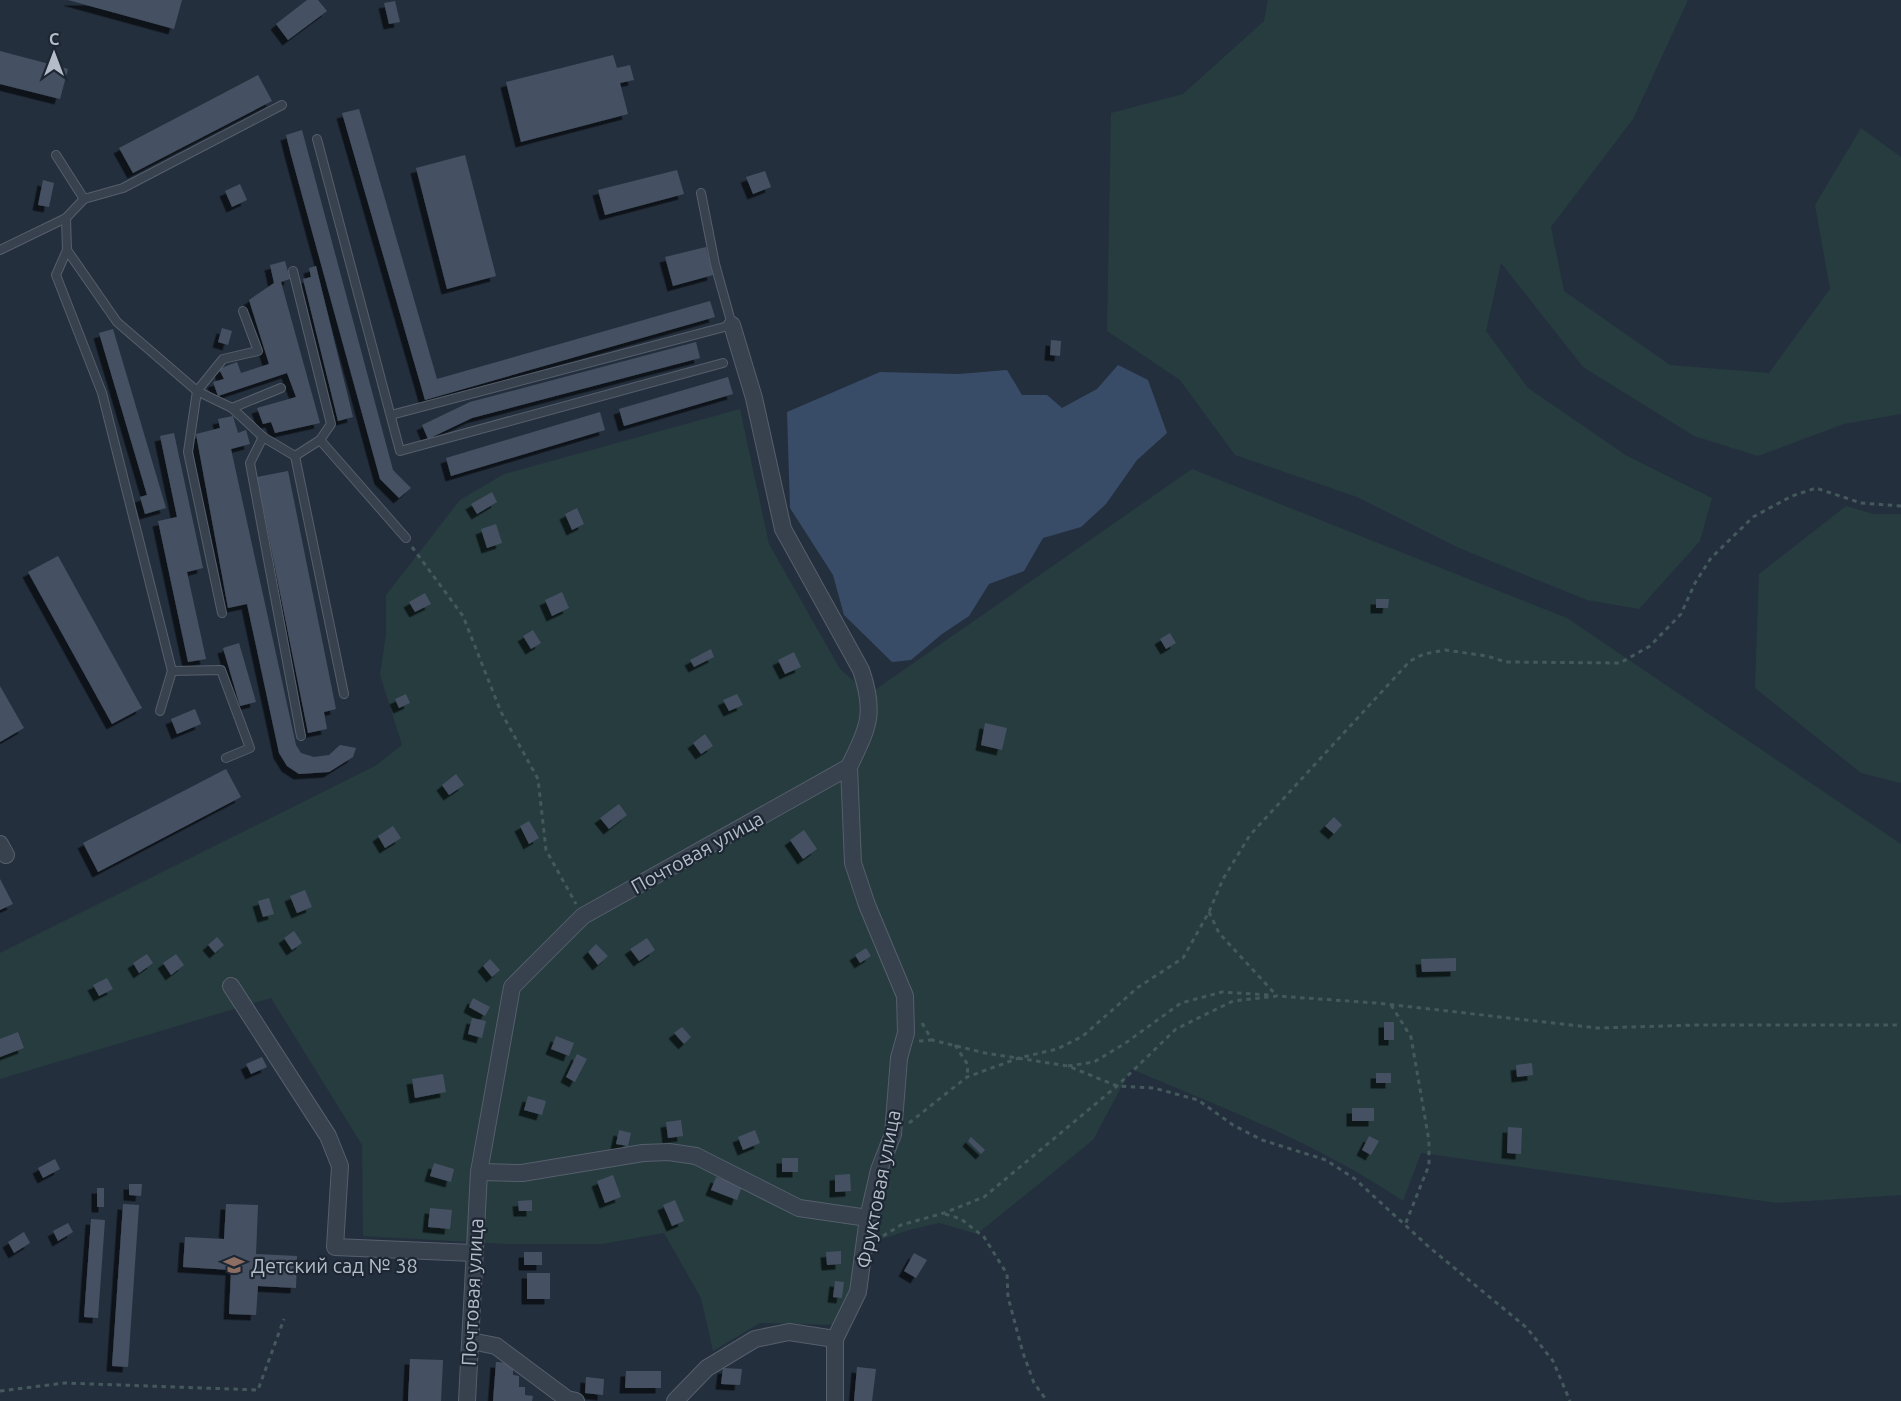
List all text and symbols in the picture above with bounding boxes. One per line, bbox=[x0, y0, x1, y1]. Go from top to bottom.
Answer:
north arrow bbox=[24, 24, 84, 84]
text: С bbox=[49, 30, 59, 48]
street label: Почтовая улица bbox=[627, 806, 767, 898]
street label: Фруктовая улица bbox=[851, 1108, 905, 1270]
street label: Почтовая улица bbox=[457, 1218, 487, 1366]
school or university icon: Детский сад № 38 bbox=[222, 1253, 246, 1277]
place label: Детский сад № 38 bbox=[251, 1254, 418, 1277]

